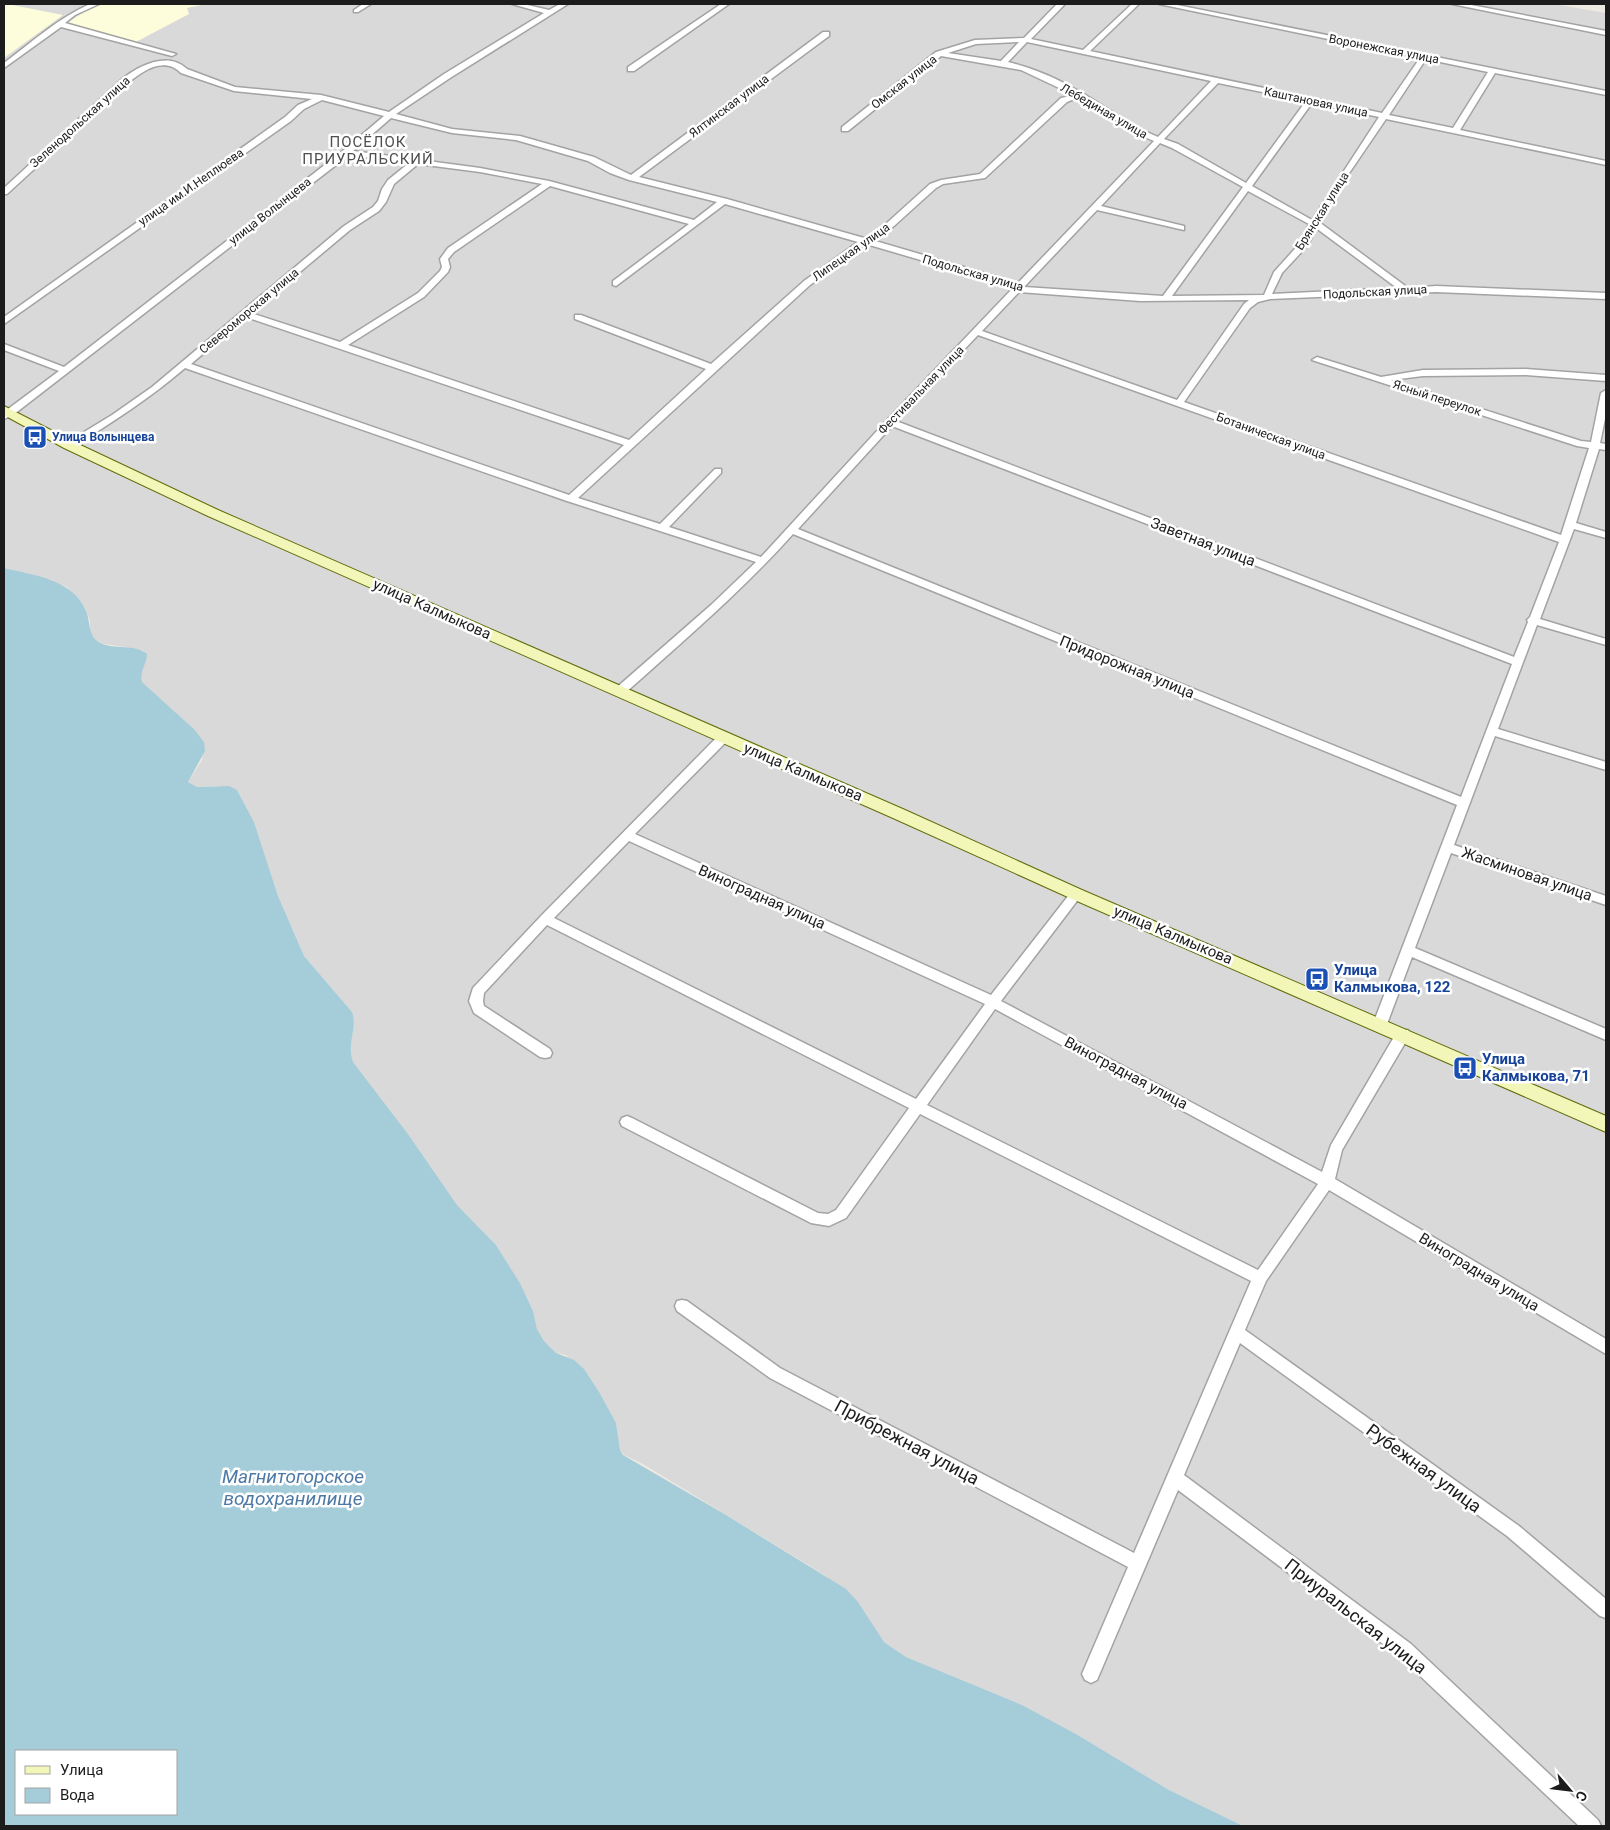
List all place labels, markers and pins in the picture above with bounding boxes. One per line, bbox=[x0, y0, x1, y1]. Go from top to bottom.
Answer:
bus stop icon: Улица Волынцева bbox=[22, 424, 48, 450]
place label: Улица Волынцева bbox=[52, 430, 155, 444]
place label: Улица Калмыкова, 122 bbox=[1334, 961, 1451, 996]
bus stop icon: Улица Калмыкова, 122 bbox=[1304, 966, 1330, 992]
place label: Улица Калмыкова, 71 bbox=[1482, 1050, 1590, 1085]
bus stop icon: Улица Калмыкова, 71 bbox=[1452, 1055, 1478, 1081]

